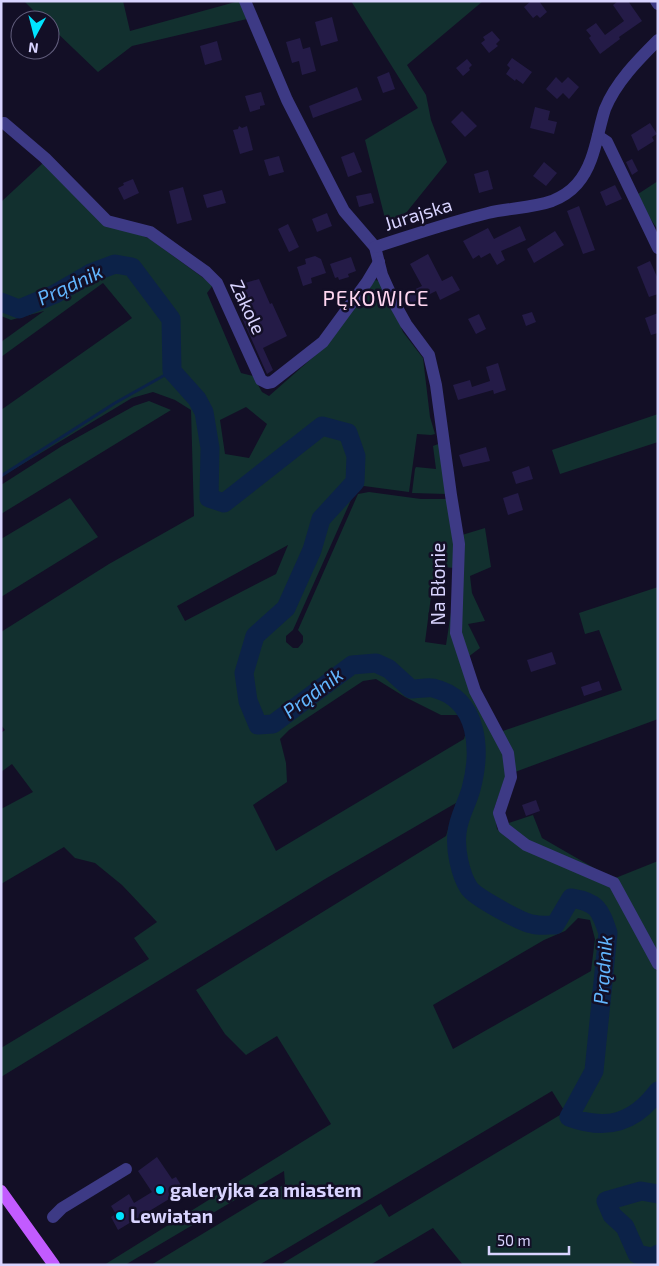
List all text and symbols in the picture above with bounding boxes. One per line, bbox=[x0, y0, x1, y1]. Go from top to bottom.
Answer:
north arrow bbox=[10, 10, 60, 60]
text: N bbox=[27, 39, 39, 57]
street label: Jurajska bbox=[381, 192, 455, 235]
water label: Prądnik bbox=[33, 259, 106, 310]
street label: Zakole bbox=[226, 276, 271, 338]
district label: PĘKOWICE bbox=[322, 285, 430, 310]
street label: Na Błonie bbox=[426, 543, 449, 625]
water label: Prądnik bbox=[277, 662, 347, 723]
water label: Prądnik bbox=[588, 935, 616, 1005]
place label: galeryjka za miastem bbox=[170, 1178, 362, 1202]
marker: galeryjka za miastem bbox=[154, 1184, 166, 1196]
place label: Lewiatan bbox=[130, 1204, 213, 1227]
marker: Lewiatan bbox=[114, 1210, 126, 1222]
scale bar bbox=[489, 1224, 569, 1256]
text: 50 m bbox=[497, 1231, 531, 1249]

